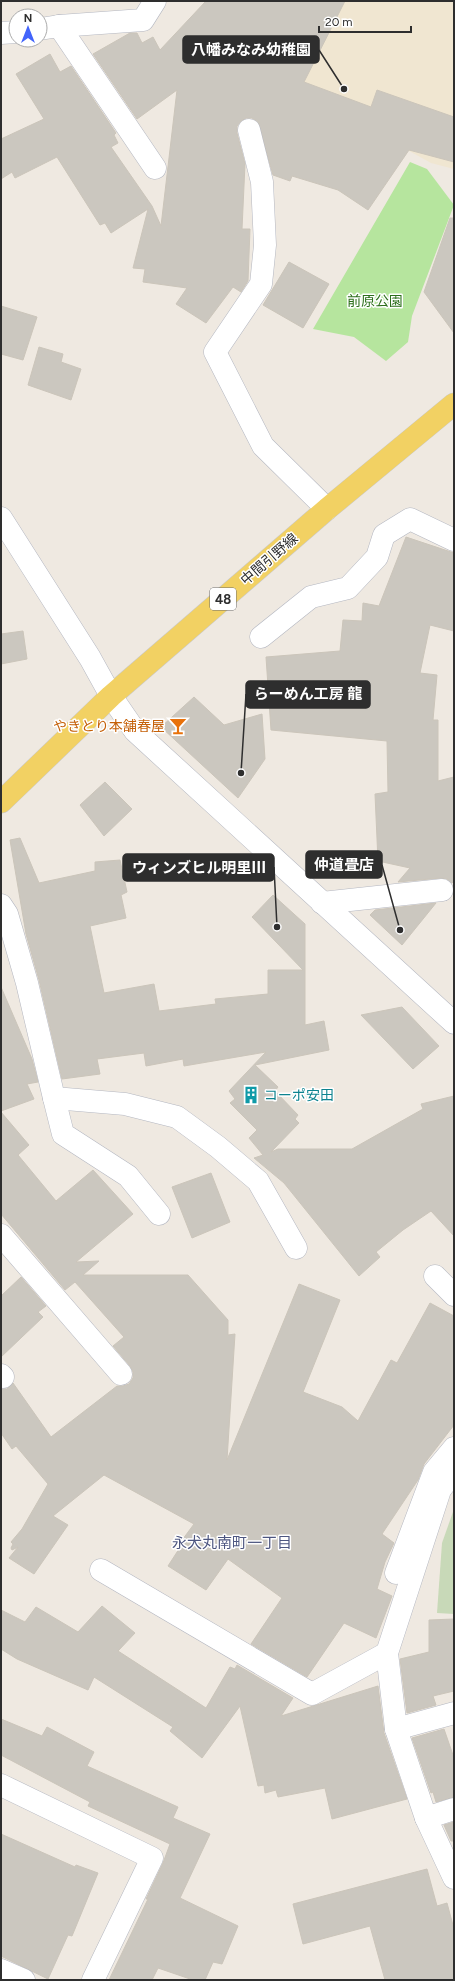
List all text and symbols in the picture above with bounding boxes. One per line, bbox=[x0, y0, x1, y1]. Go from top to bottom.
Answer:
north arrow bbox=[8, 8, 48, 48]
scale bar bbox=[319, 8, 411, 34]
text: N bbox=[24, 12, 32, 25]
text: 20 m bbox=[325, 15, 353, 29]
callout: 八幡みなみ幼稚園 bbox=[183, 36, 319, 63]
text: 八幡みなみ幼稚園 bbox=[191, 41, 311, 59]
park label: 前原公園 bbox=[347, 293, 403, 310]
street label: 中間引野線 bbox=[237, 530, 301, 589]
road number: 48 bbox=[210, 588, 236, 610]
callout: らーめん工房 龍 bbox=[246, 681, 370, 708]
text: らーめん工房 龍 bbox=[254, 685, 362, 703]
bar icon: やきとり本舗春屋 bbox=[168, 716, 188, 736]
place label: やきとり本舗春屋 bbox=[53, 718, 165, 735]
callout: 仲道畳店 bbox=[306, 851, 382, 878]
callout: ウィンズヒル明里Ⅲ bbox=[123, 854, 274, 881]
text: 仲道畳店 bbox=[314, 856, 374, 874]
text: ウィンズヒル明里Ⅲ bbox=[132, 859, 266, 877]
building icon: コーポ安田 bbox=[241, 1085, 261, 1105]
place label: コーポ安田 bbox=[264, 1087, 334, 1104]
district label: 永犬丸南町一丁目 bbox=[172, 1534, 292, 1552]

